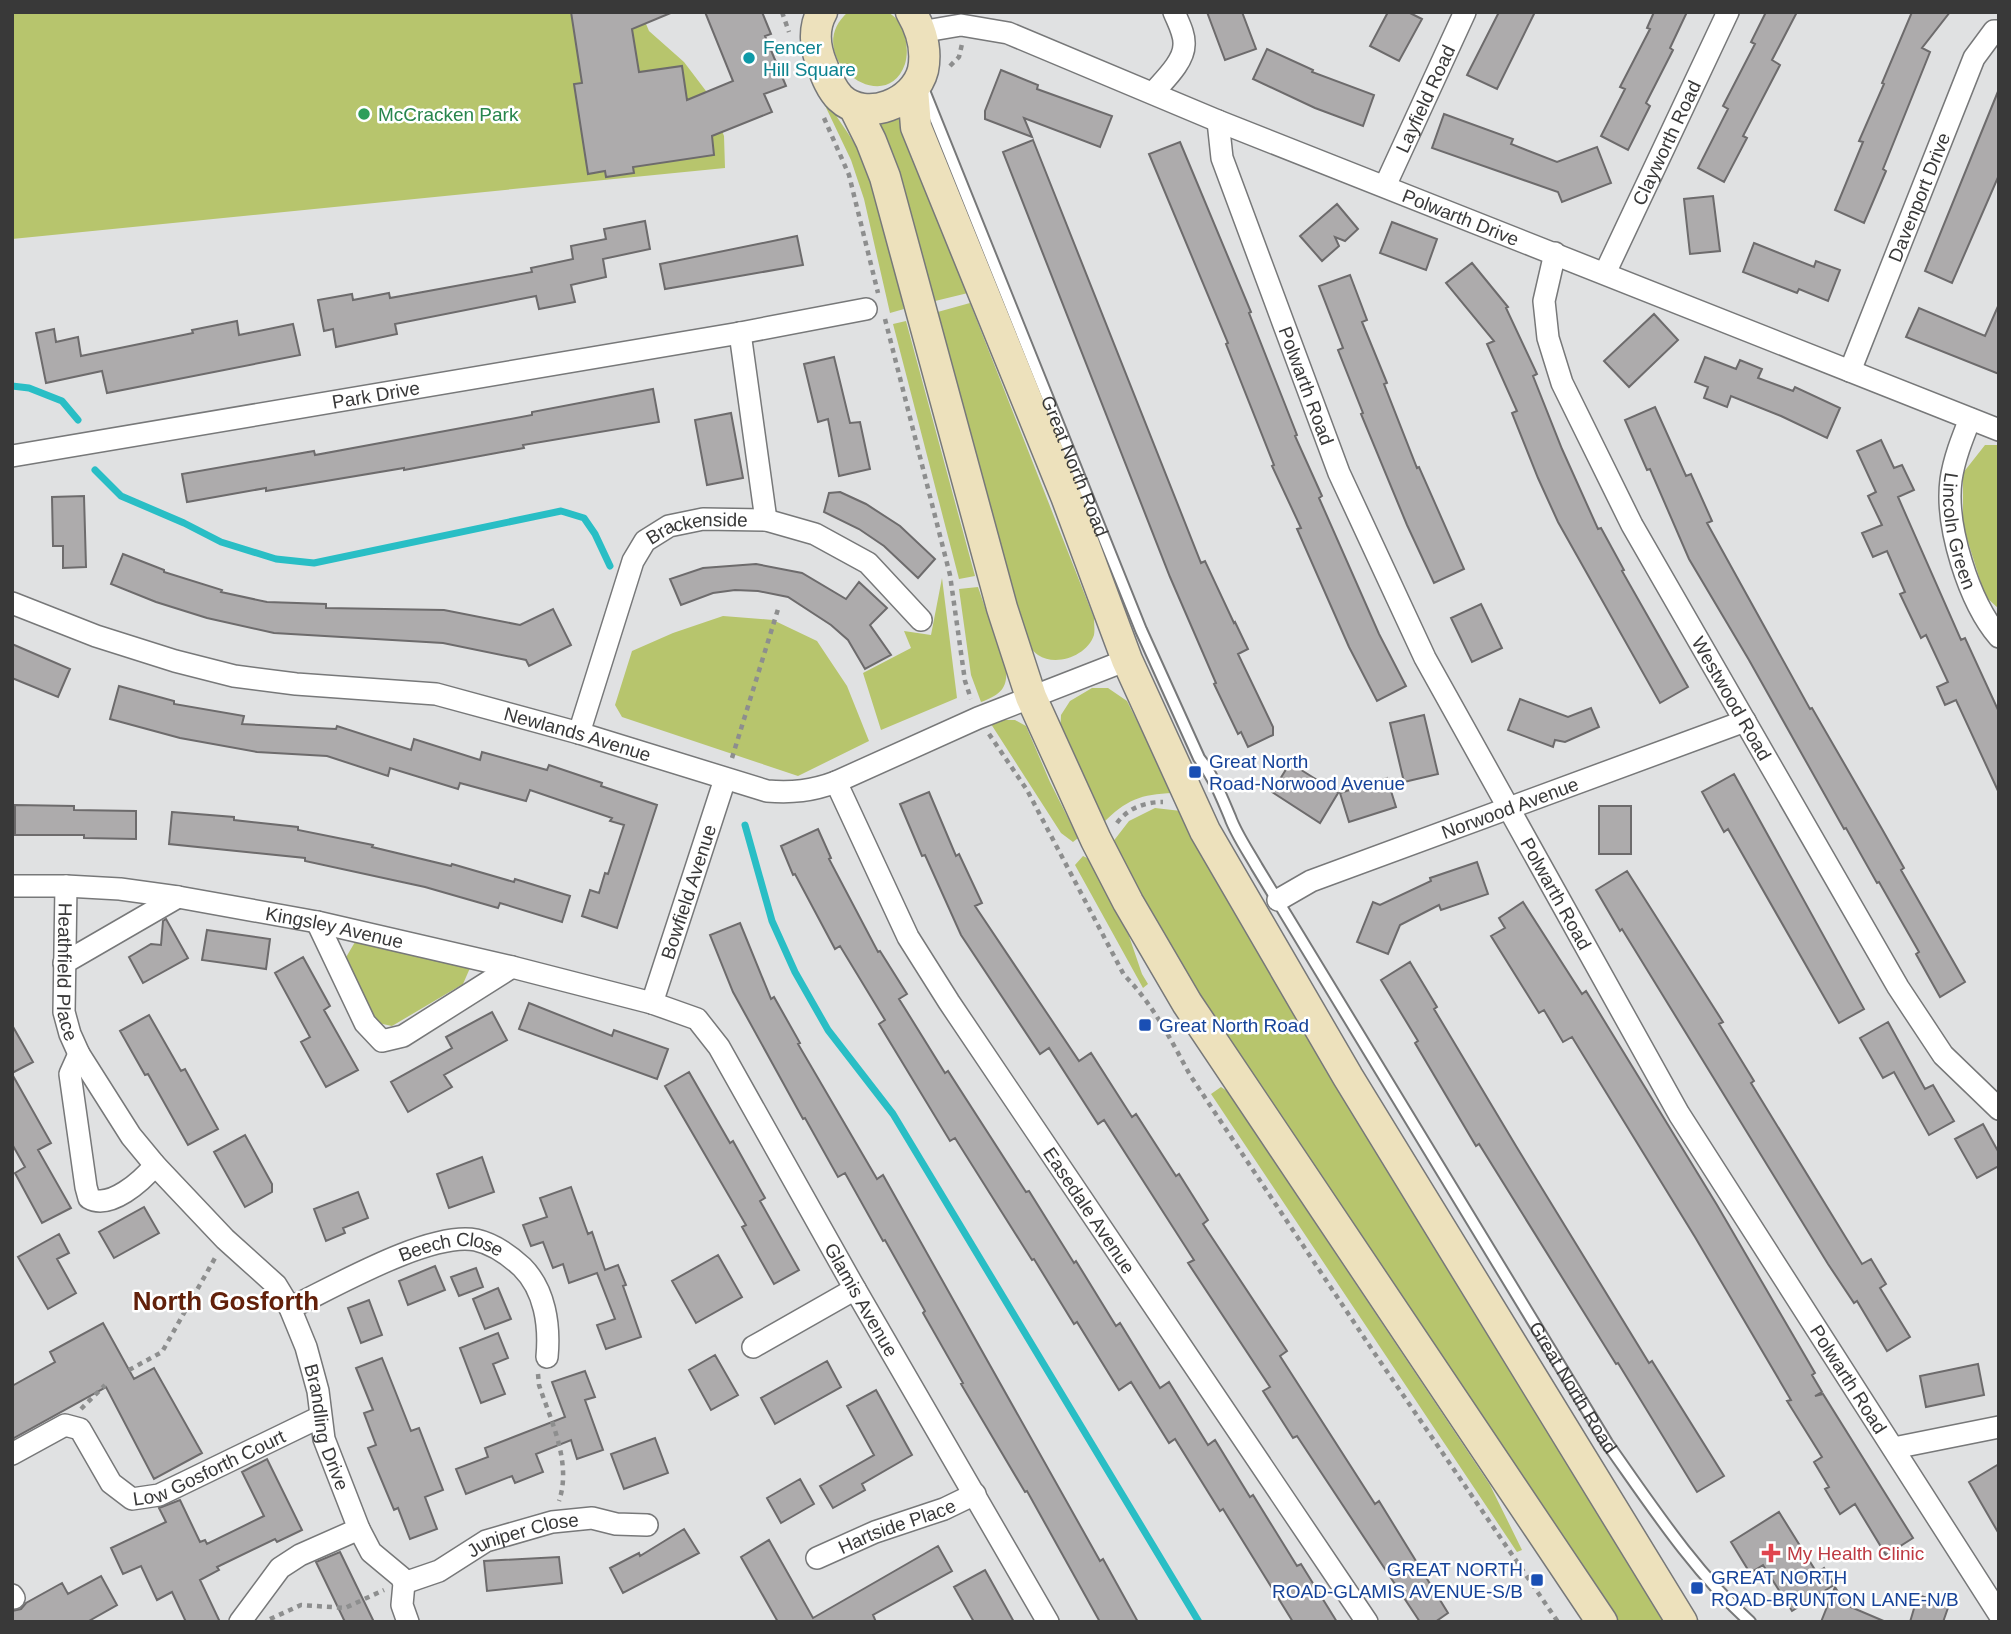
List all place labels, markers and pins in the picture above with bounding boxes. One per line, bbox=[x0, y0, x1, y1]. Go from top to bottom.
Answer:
place label: Fencer Hill Square bbox=[763, 37, 856, 80]
marker: Fencer Hill Square bbox=[741, 50, 757, 66]
place label: McCracken Park bbox=[378, 104, 519, 125]
marker: McCracken Park bbox=[356, 106, 372, 122]
place label: Great North Road-Norwood Avenue bbox=[1209, 751, 1405, 794]
marker: Great North Road-Norwood Avenue bbox=[1187, 764, 1203, 780]
place label: Great North Road bbox=[1159, 1015, 1309, 1036]
marker: Great North Road bbox=[1137, 1017, 1153, 1033]
marker: My Health Clinic bbox=[1761, 1543, 1781, 1563]
place label: My Health Clinic bbox=[1787, 1543, 1924, 1564]
place label: GREAT NORTH ROAD-GLAMIS AVENUE-S/B bbox=[1272, 1559, 1523, 1602]
place label: GREAT NORTH ROAD-BRUNTON LANE-N/B bbox=[1711, 1567, 1959, 1610]
marker: GREAT NORTH ROAD-GLAMIS AVENUE-S/B bbox=[1529, 1572, 1545, 1588]
marker: GREAT NORTH ROAD-BRUNTON LANE-N/B bbox=[1689, 1580, 1705, 1596]

